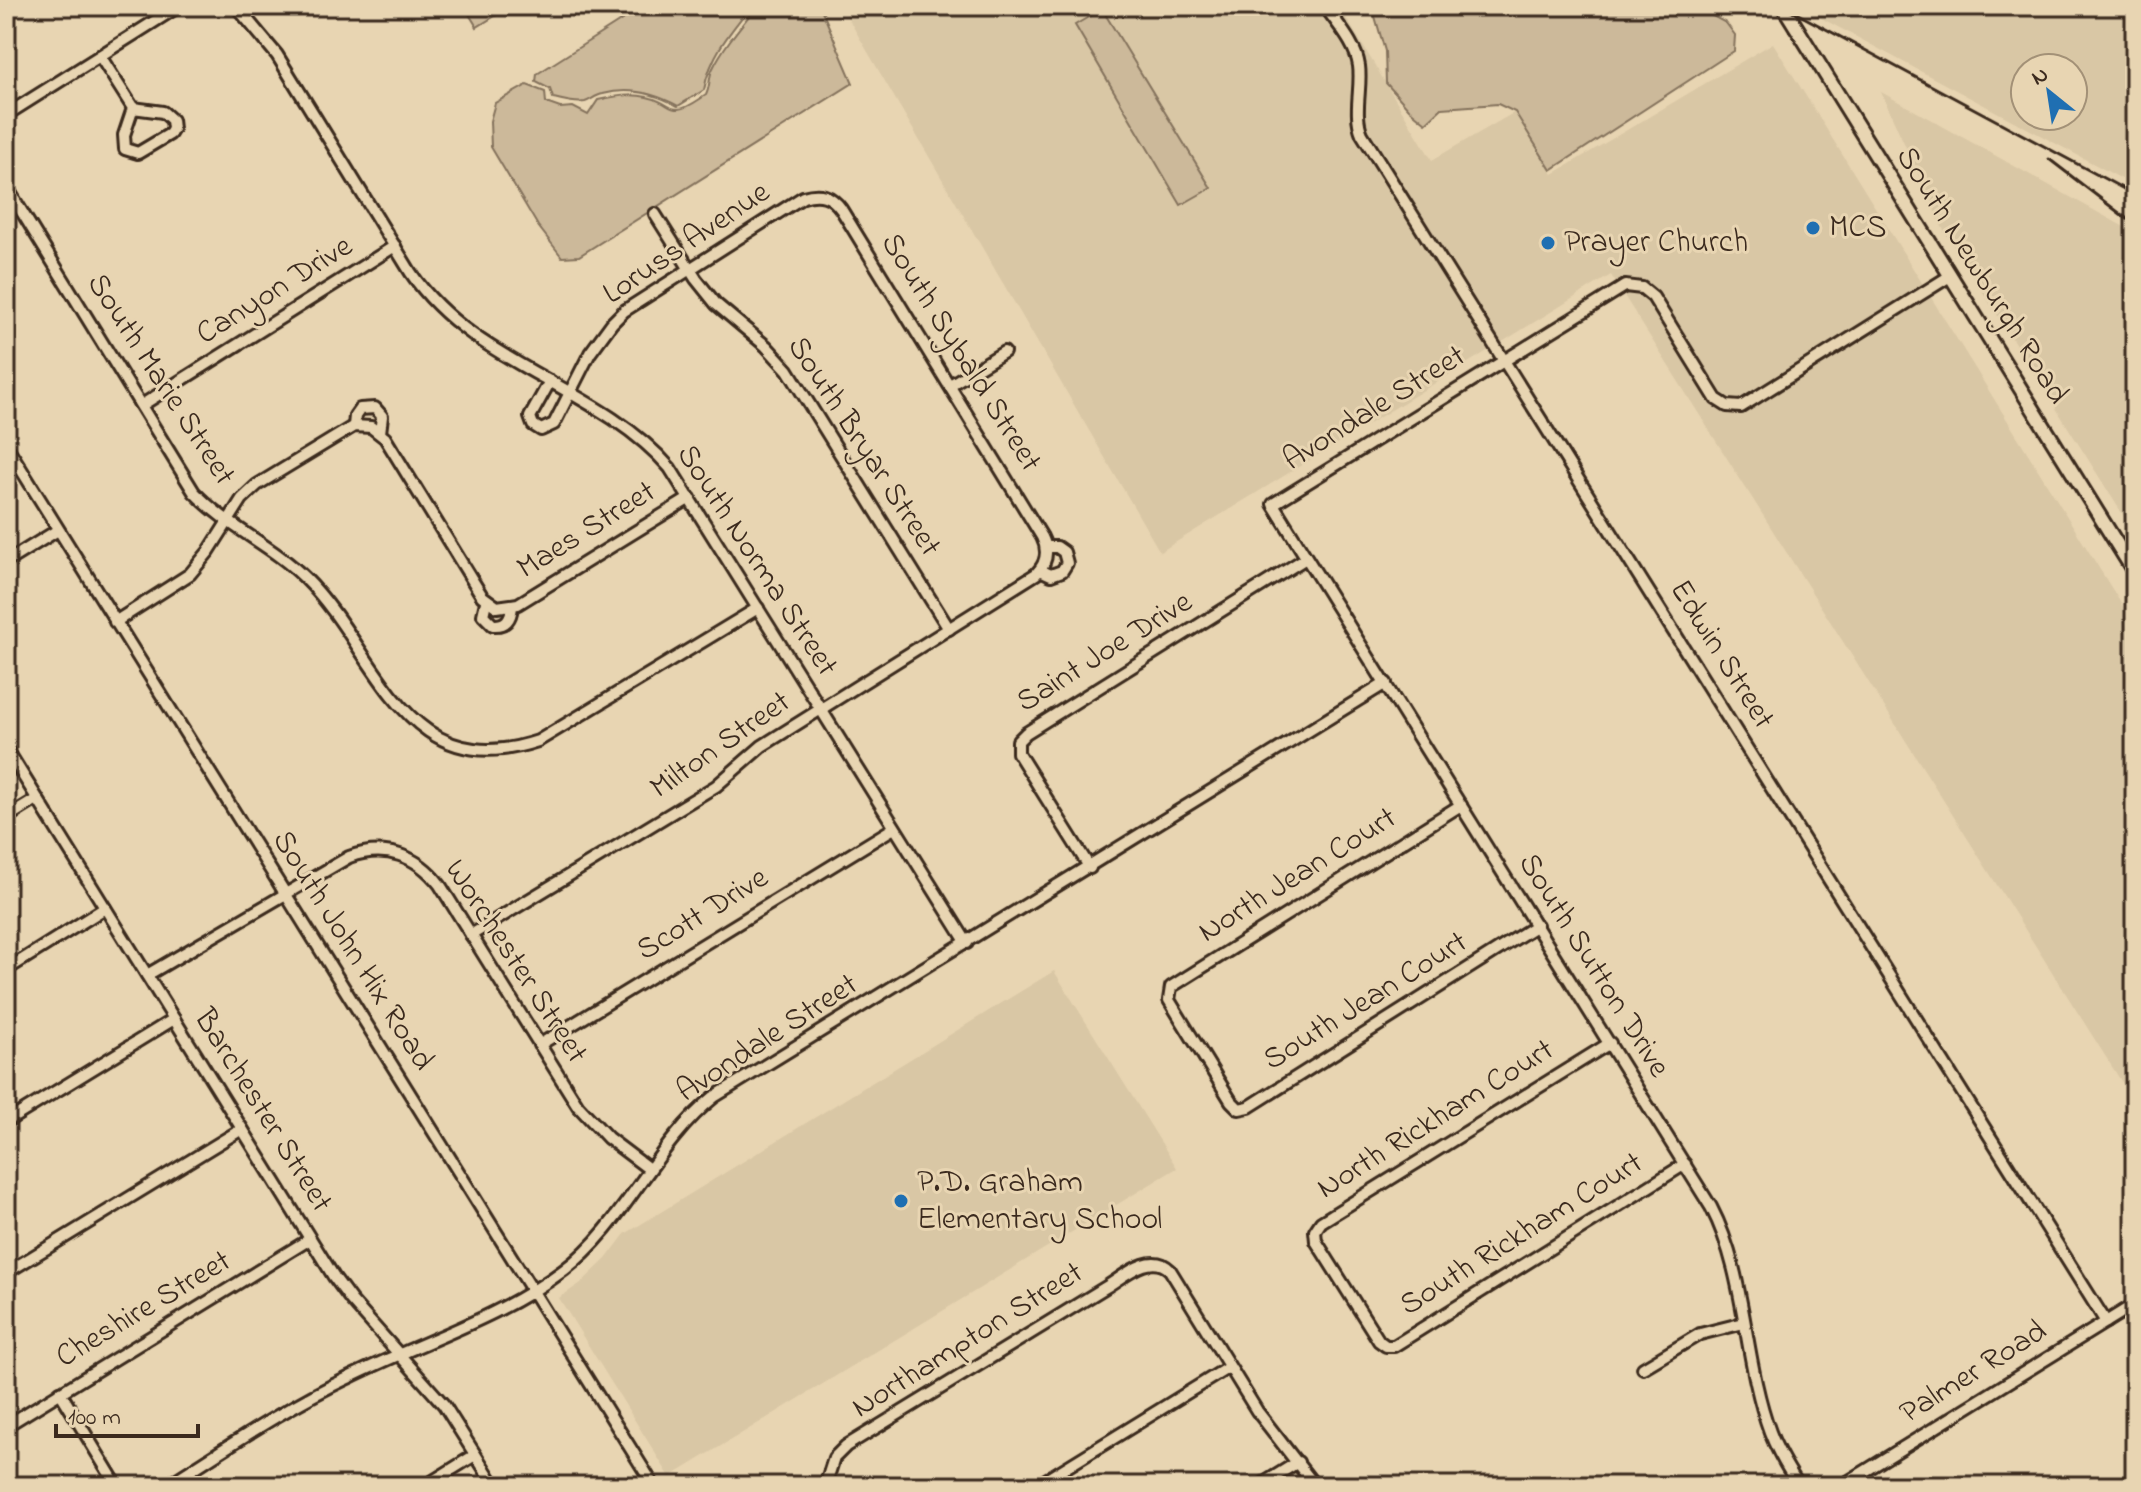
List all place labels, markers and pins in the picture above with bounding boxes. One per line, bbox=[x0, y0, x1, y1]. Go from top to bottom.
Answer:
place label: MCS bbox=[1829, 205, 1887, 252]
marker: MCS bbox=[1804, 219, 1822, 237]
place label: Prayer Church bbox=[1564, 220, 1748, 267]
marker: Prayer Church bbox=[1539, 234, 1557, 252]
place label: P.D. Graham Elementary School bbox=[917, 1160, 1162, 1244]
marker: P.D. Graham Elementary School bbox=[892, 1192, 910, 1210]

